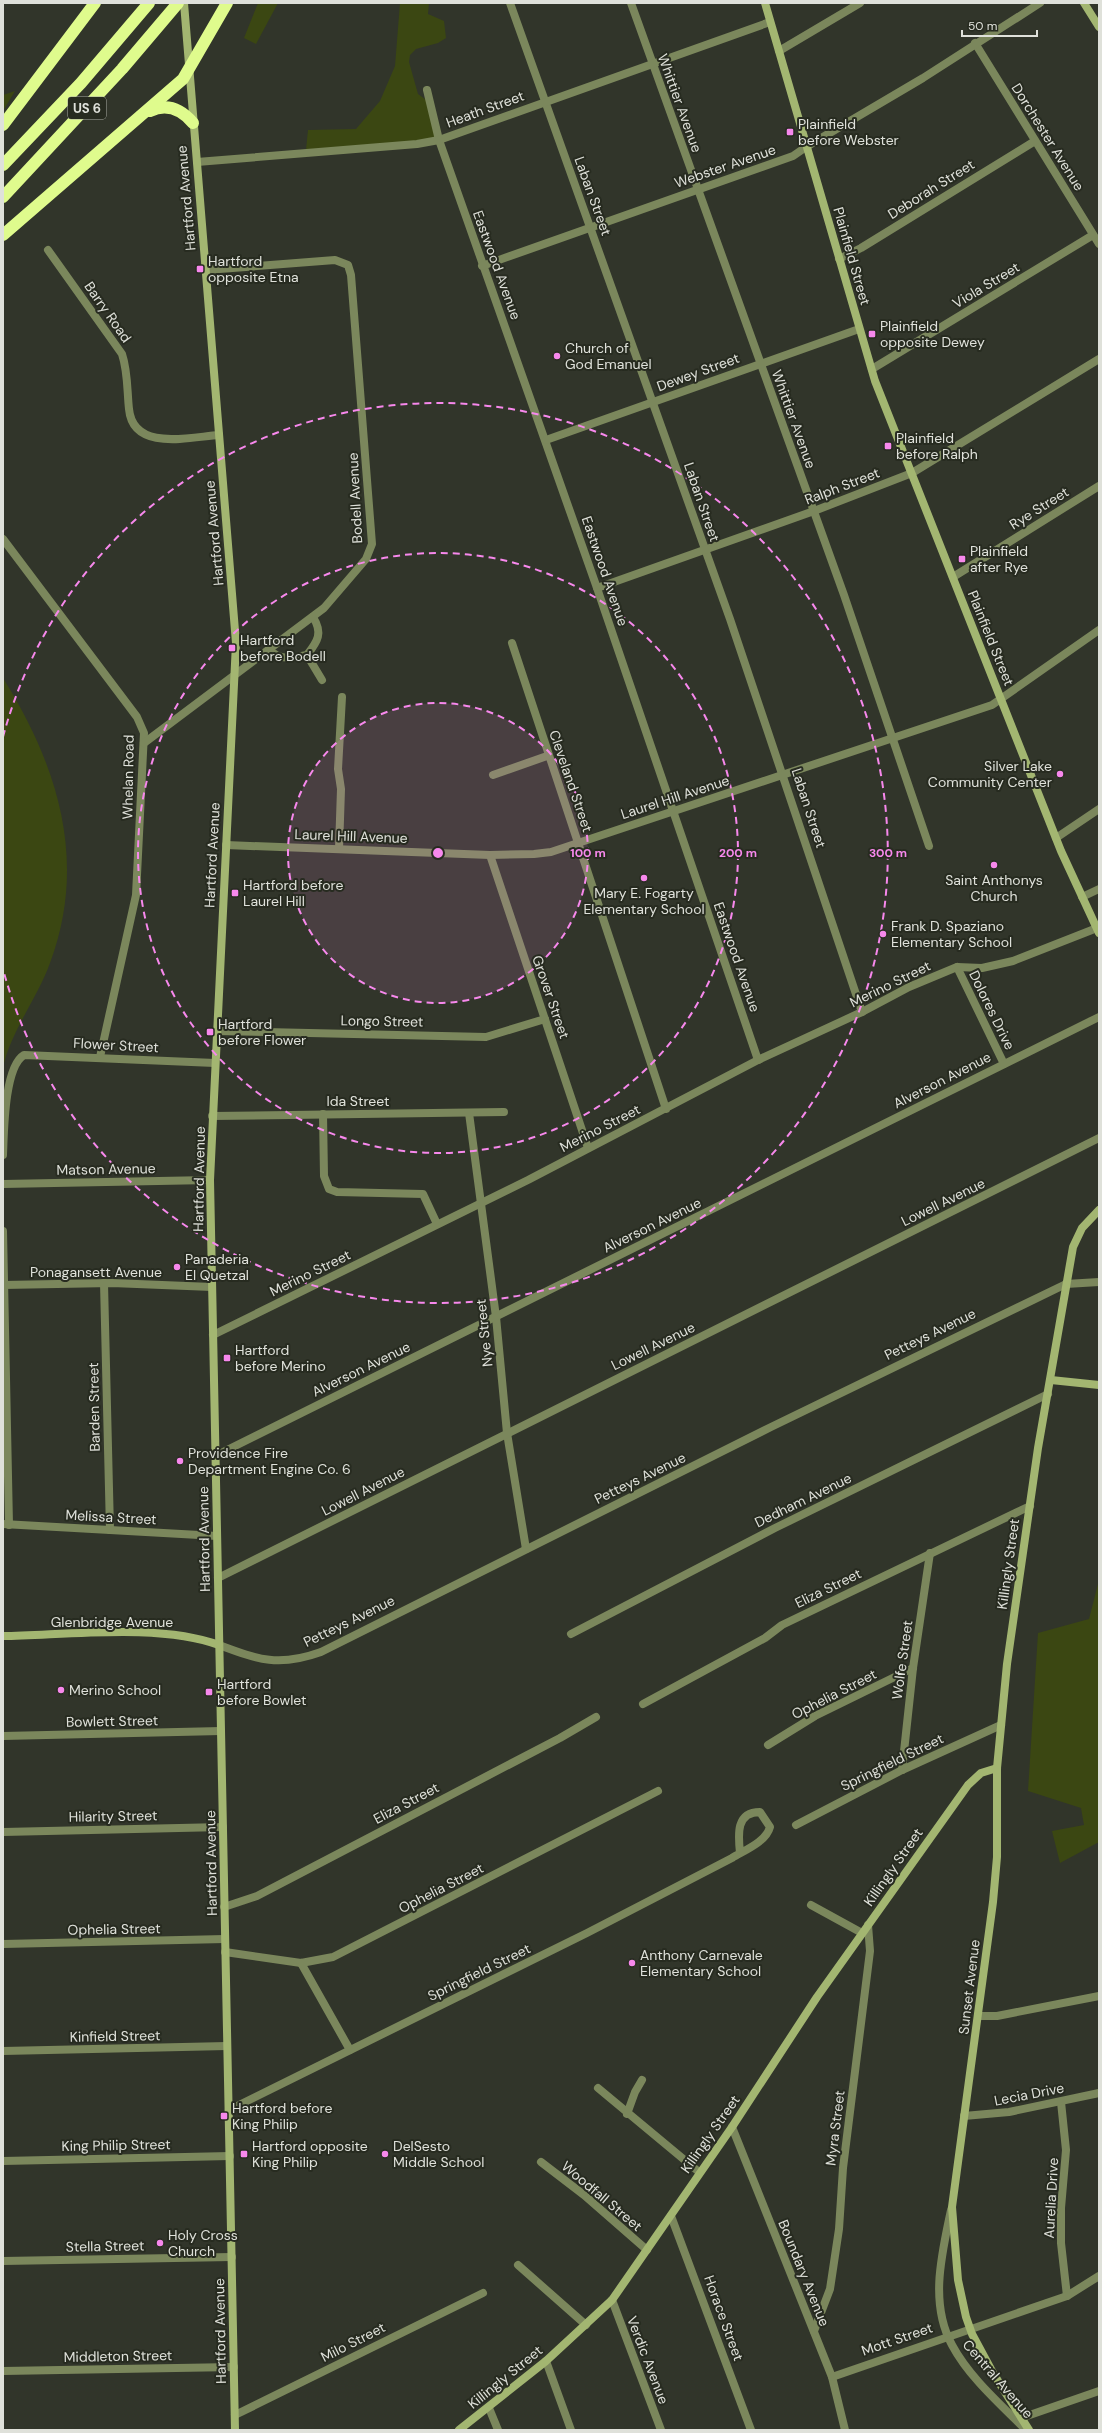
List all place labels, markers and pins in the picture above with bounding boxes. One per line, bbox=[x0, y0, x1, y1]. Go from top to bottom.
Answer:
place label: Plainfield before Webster bbox=[798, 115, 899, 149]
marker: Plainfield before Webster bbox=[785, 127, 795, 137]
place label: Hartford opposite Etna bbox=[208, 252, 299, 286]
marker: Hartford opposite Etna bbox=[195, 264, 205, 274]
place label: Plainfield opposite Dewey bbox=[880, 317, 985, 351]
marker: Plainfield opposite Dewey bbox=[867, 329, 877, 339]
place label: Church of God Emanuel bbox=[565, 339, 652, 373]
marker: Church of God Emanuel bbox=[552, 351, 562, 361]
place label: Plainfield before Ralph bbox=[896, 429, 978, 463]
marker: Plainfield before Ralph bbox=[883, 441, 893, 451]
place label: Plainfield after Rye bbox=[970, 542, 1028, 576]
marker: Plainfield after Rye bbox=[957, 554, 967, 564]
place label: Hartford before Bodell bbox=[240, 631, 326, 665]
marker: Hartford before Bodell bbox=[227, 643, 237, 653]
place label: Silver Lake Community Center bbox=[928, 757, 1052, 791]
marker: Silver Lake Community Center bbox=[1055, 769, 1065, 779]
centre of rings bbox=[431, 846, 445, 860]
marker: Saint Anthonys Church bbox=[989, 860, 999, 870]
place label: Saint Anthonys Church bbox=[945, 871, 1043, 905]
marker: Mary E. Fogarty Elementary School bbox=[639, 873, 649, 883]
place label: Hartford before Laurel Hill bbox=[243, 876, 343, 910]
place label: Mary E. Fogarty Elementary School bbox=[583, 884, 705, 918]
marker: Hartford before Laurel Hill bbox=[230, 888, 240, 898]
place label: Frank D. Spaziano Elementary School bbox=[891, 917, 1012, 951]
marker: Frank D. Spaziano Elementary School bbox=[878, 929, 888, 939]
place label: Hartford before Flower bbox=[218, 1015, 306, 1049]
marker: Hartford before Flower bbox=[205, 1027, 215, 1037]
place label: Panaderia El Quetzal bbox=[185, 1250, 249, 1284]
marker: Panaderia El Quetzal bbox=[172, 1262, 182, 1272]
place label: Hartford before Merino bbox=[235, 1341, 326, 1375]
marker: Hartford before Merino bbox=[222, 1353, 232, 1363]
place label: Providence Fire Department Engine Co. 6 bbox=[188, 1444, 351, 1478]
marker: Providence Fire Department Engine Co. 6 bbox=[175, 1456, 185, 1466]
place label: Hartford before Bowlet bbox=[217, 1675, 307, 1709]
place label: Merino School bbox=[69, 1681, 161, 1699]
marker: Merino School bbox=[56, 1685, 66, 1695]
marker: Hartford before Bowlet bbox=[204, 1687, 214, 1697]
place label: Anthony Carnevale Elementary School bbox=[640, 1946, 763, 1980]
marker: Anthony Carnevale Elementary School bbox=[627, 1958, 637, 1968]
place label: Hartford before King Philip bbox=[232, 2099, 332, 2133]
marker: Hartford before King Philip bbox=[219, 2111, 229, 2121]
place label: Hartford opposite King Philip bbox=[252, 2137, 368, 2171]
place label: DelSesto Middle School bbox=[393, 2137, 484, 2171]
marker: Hartford opposite King Philip bbox=[239, 2149, 249, 2159]
marker: DelSesto Middle School bbox=[380, 2149, 390, 2159]
place label: Holy Cross Church bbox=[168, 2226, 238, 2260]
marker: Holy Cross Church bbox=[155, 2238, 165, 2248]

